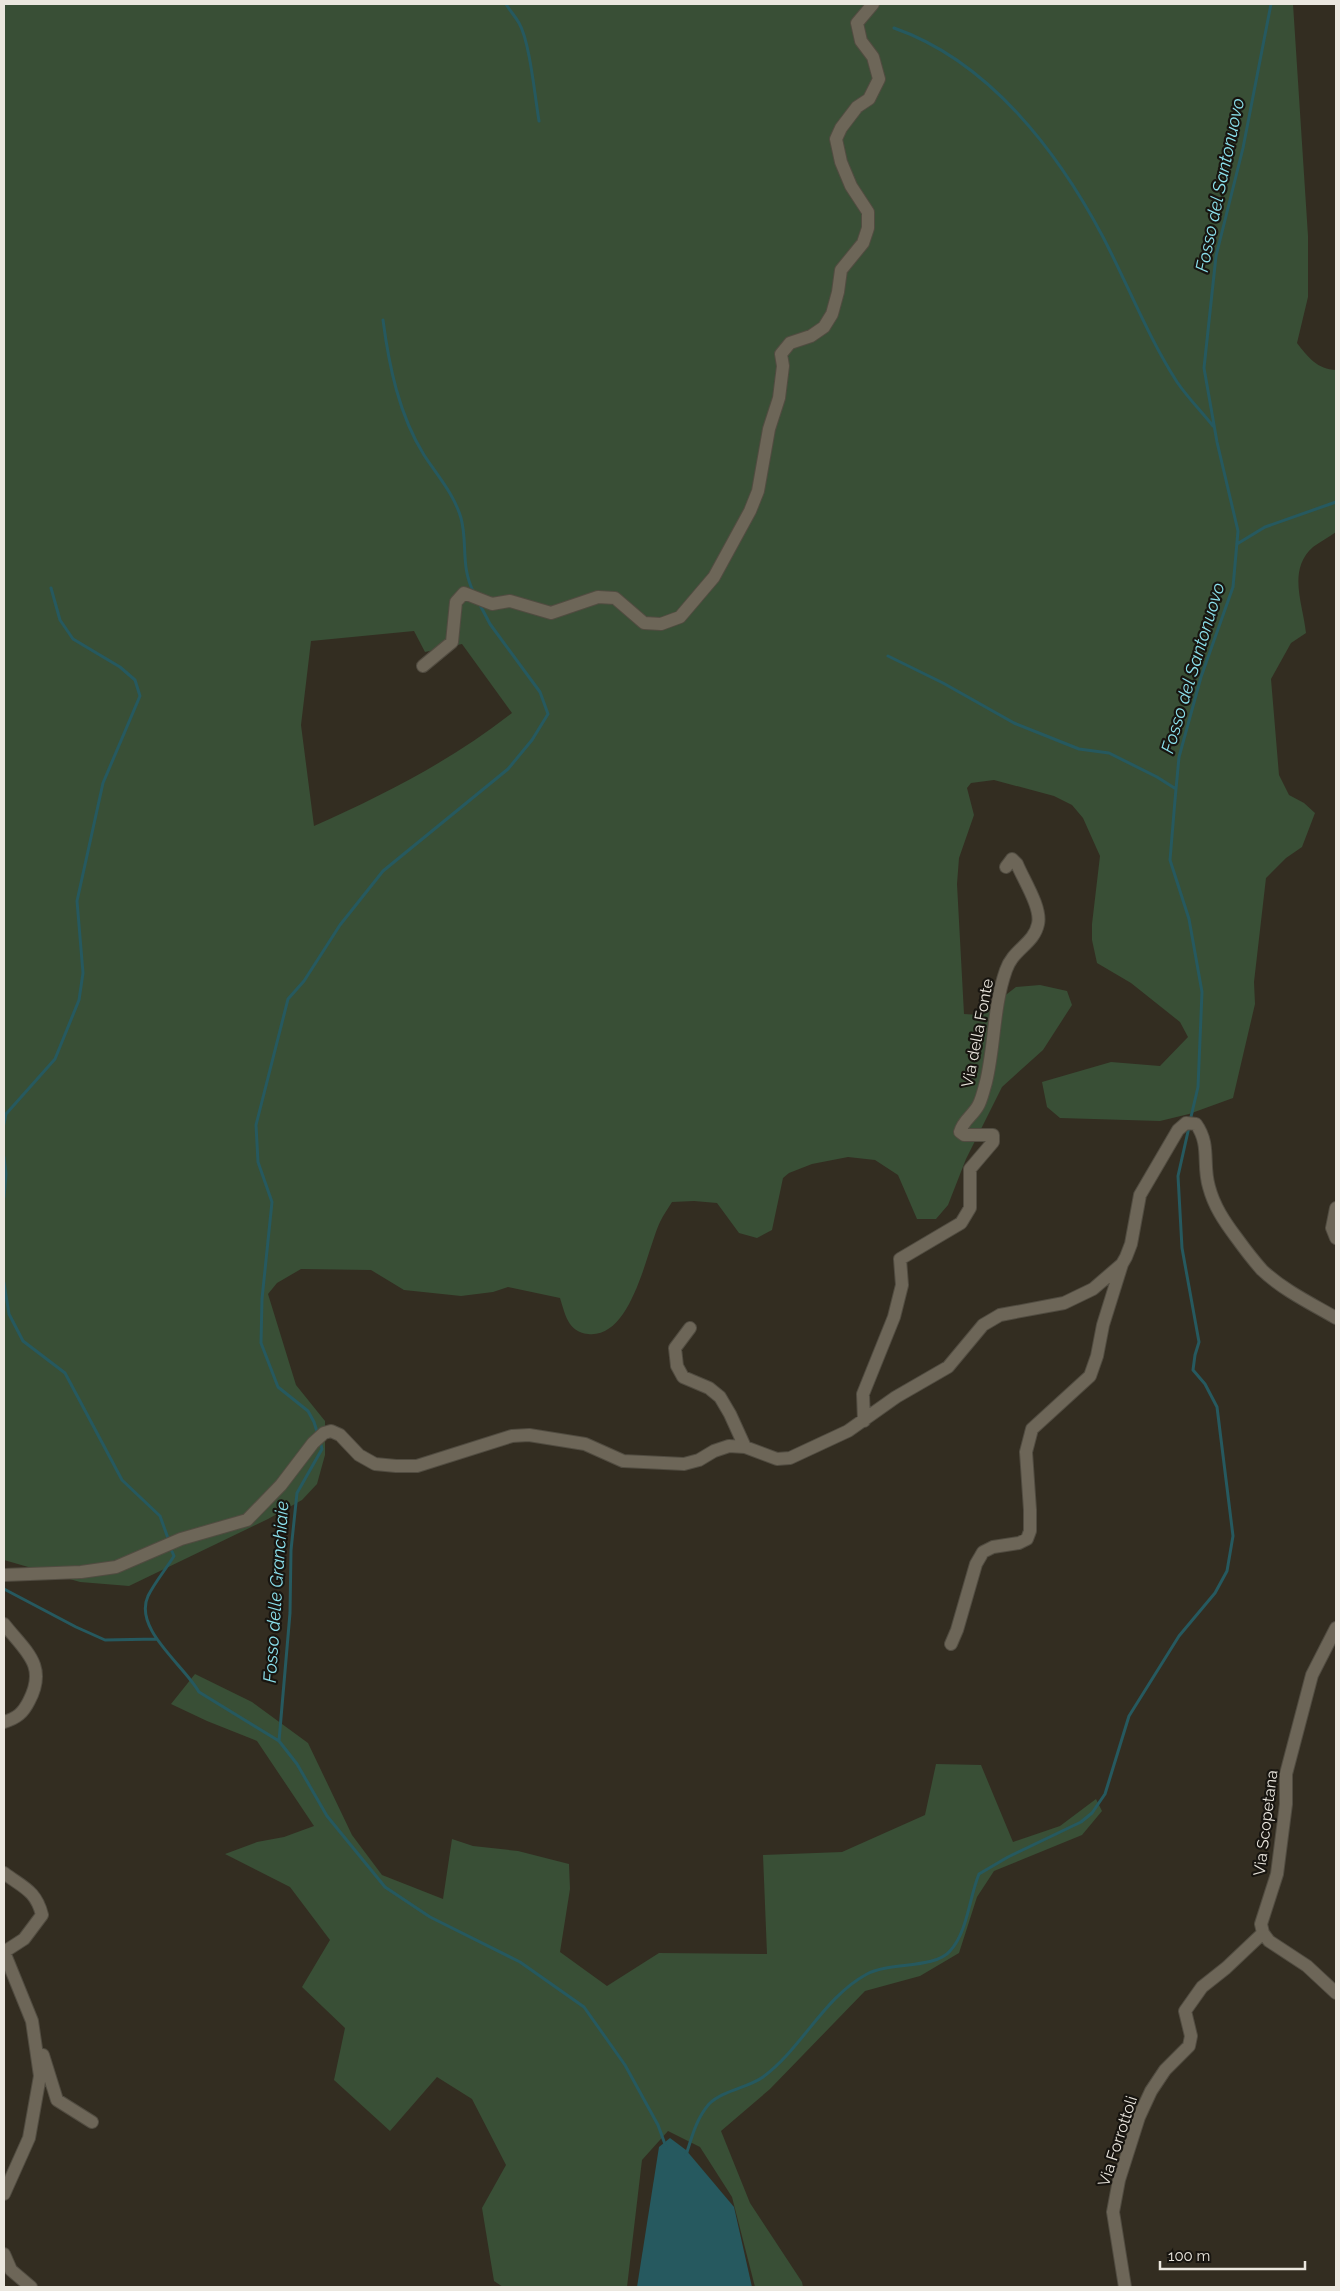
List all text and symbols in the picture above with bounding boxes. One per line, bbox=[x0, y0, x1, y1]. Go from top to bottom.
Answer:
water label: Fosso del Santonuovo bbox=[1191, 96, 1248, 274]
water label: Fosso del Santonuovo bbox=[1157, 580, 1228, 756]
street label: Via della Fonte bbox=[958, 977, 997, 1089]
water label: Fosso delle Granchiaie bbox=[259, 1500, 292, 1684]
street label: Via Scopetana bbox=[1250, 1769, 1281, 1877]
street label: Via Forrottoli bbox=[1094, 2094, 1141, 2189]
scale bar bbox=[1160, 2238, 1305, 2270]
text: 100 m bbox=[1168, 2247, 1210, 2265]

